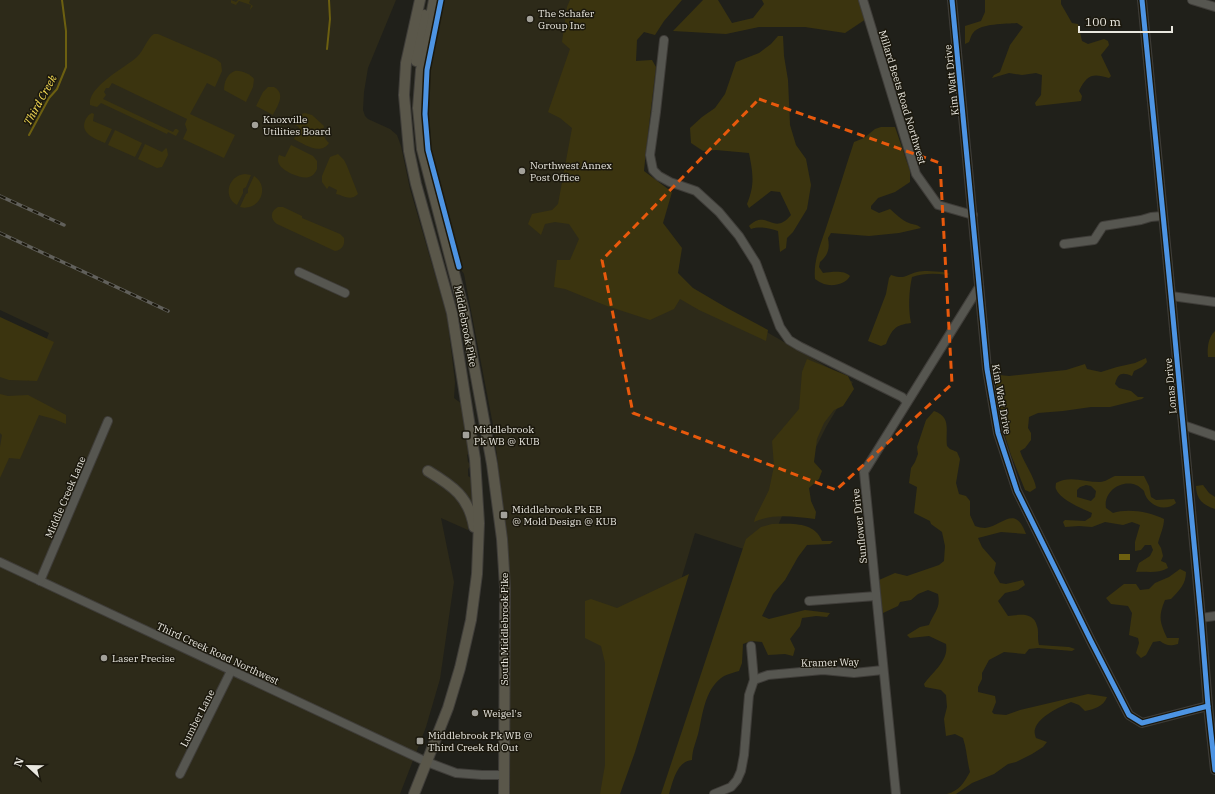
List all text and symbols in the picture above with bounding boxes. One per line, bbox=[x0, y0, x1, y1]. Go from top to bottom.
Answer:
place label: The Schafer Group Inc bbox=[538, 7, 595, 32]
scale bar bbox=[1079, 8, 1172, 34]
marker: The Schafer Group Inc bbox=[525, 14, 535, 24]
text: 100 m bbox=[1085, 14, 1121, 29]
street label: Millard Beets Road Northwest bbox=[876, 29, 929, 166]
street label: Kim Watt Drive bbox=[941, 44, 962, 116]
water label: Third Creek bbox=[20, 72, 60, 128]
place label: Knoxville Utilities Board bbox=[263, 113, 331, 138]
marker: Knoxville Utilities Board bbox=[250, 120, 260, 130]
place label: Northwest Annex Post Office bbox=[530, 159, 612, 184]
marker: Northwest Annex Post Office bbox=[517, 166, 527, 176]
street label: Middlebrook Pike bbox=[451, 284, 480, 368]
street label: Lonas Drive bbox=[1162, 358, 1179, 414]
street label: Kim Watt Drive bbox=[989, 363, 1014, 435]
place label: Middlebrook Pk WB @ KUB bbox=[474, 423, 540, 448]
marker: Middlebrook Pk WB @ KUB bbox=[461, 430, 471, 440]
street label: Middle Creek Lane bbox=[42, 454, 89, 540]
street label: Sunflower Drive bbox=[849, 488, 870, 564]
place label: Middlebrook Pk EB @ Mold Design @ KUB bbox=[512, 503, 617, 528]
marker: Middlebrook Pk EB @ Mold Design @ KUB bbox=[499, 510, 509, 520]
street label: South Middlebrook Pike bbox=[498, 573, 511, 685]
street label: Third Creek Road Northwest bbox=[155, 619, 281, 688]
place label: Laser Precise bbox=[112, 652, 175, 665]
marker: Laser Precise bbox=[99, 653, 109, 663]
street label: Kramer Way bbox=[801, 655, 860, 670]
street label: Lumber Lane bbox=[177, 687, 218, 749]
place label: Weigel's bbox=[483, 707, 522, 720]
marker: Weigel's bbox=[470, 708, 480, 718]
place label: Middlebrook Pk WB @ Third Creek Rd Out bbox=[428, 729, 533, 754]
marker: Middlebrook Pk WB @ Third Creek Rd Out bbox=[415, 736, 425, 746]
north arrow bbox=[8, 746, 48, 786]
text: N bbox=[11, 755, 27, 769]

